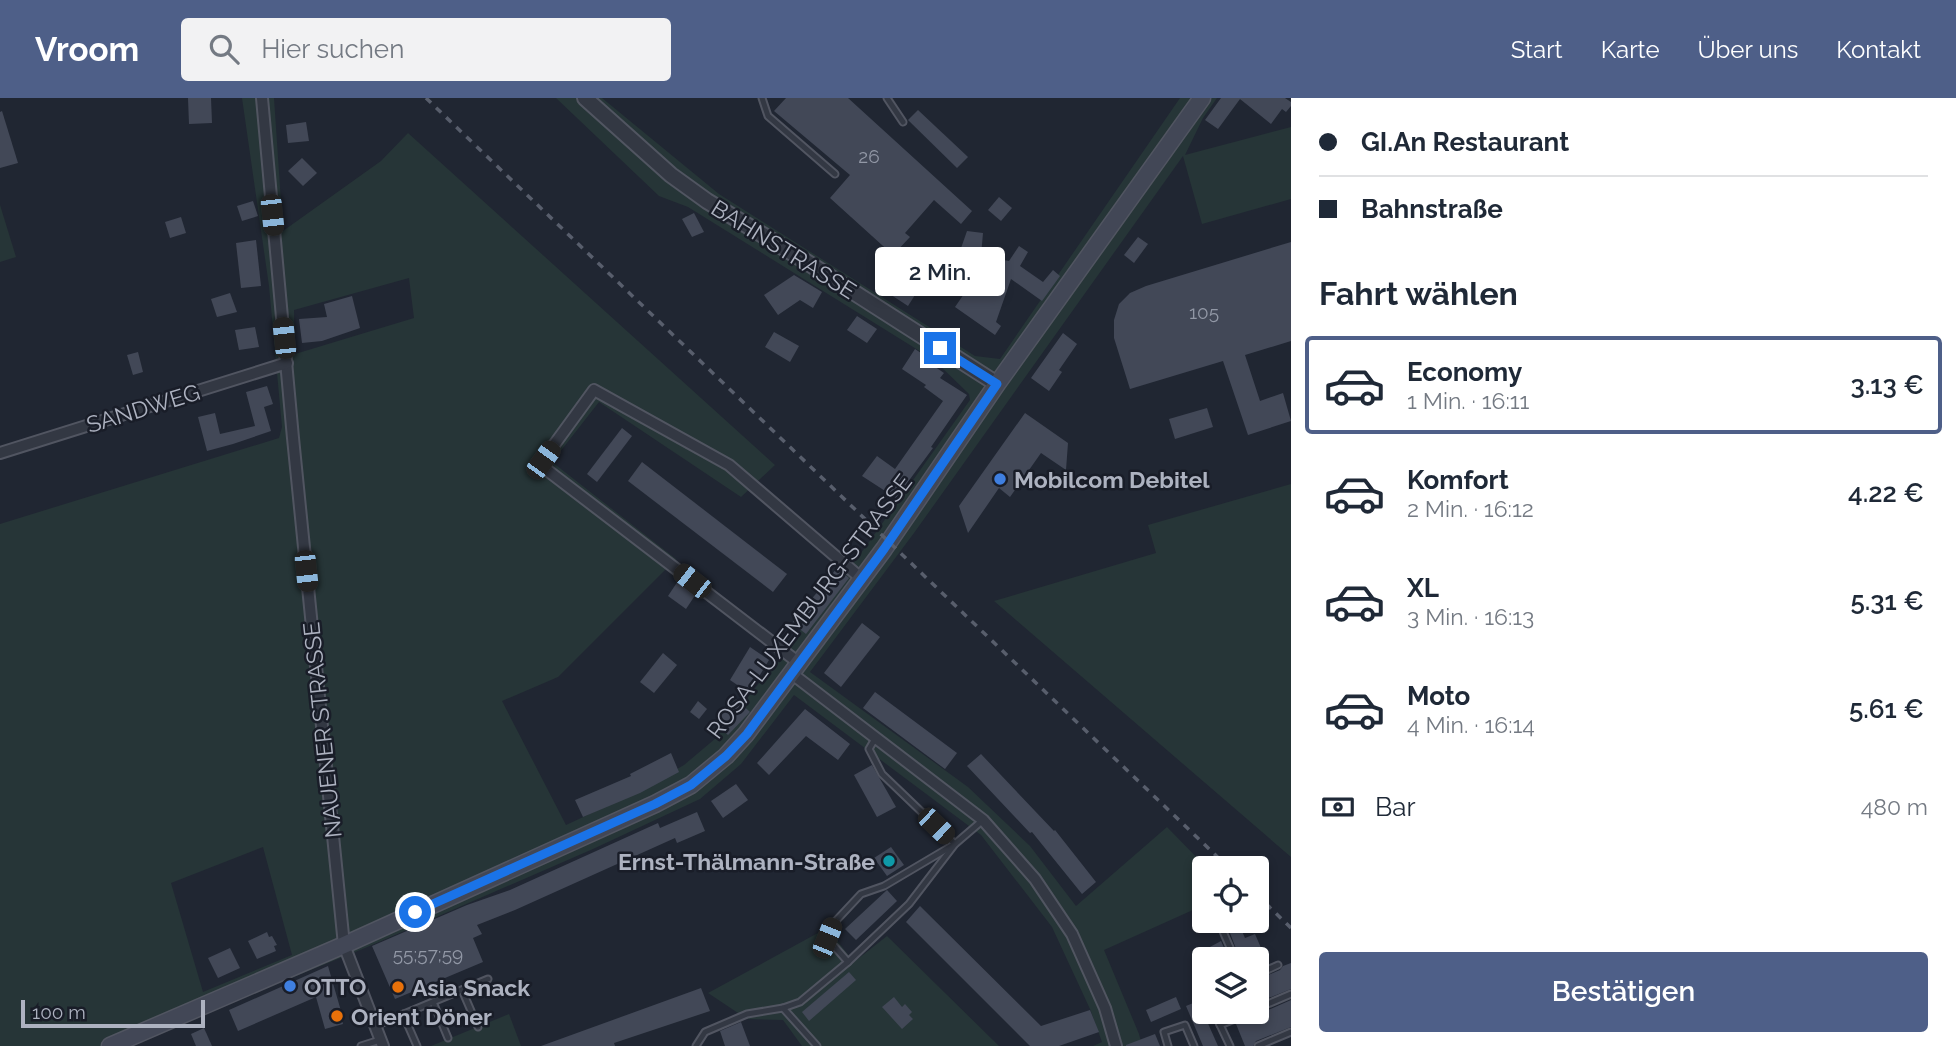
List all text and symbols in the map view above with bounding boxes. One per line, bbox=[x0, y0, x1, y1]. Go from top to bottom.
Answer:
search box bbox=[181, 18, 671, 81]
text: Vroom bbox=[35, 30, 139, 69]
icon: search bbox=[205, 30, 243, 68]
text: Hier suchen bbox=[261, 34, 404, 64]
text: Start bbox=[1511, 35, 1563, 64]
text: Karte bbox=[1601, 35, 1660, 64]
text: Über uns bbox=[1698, 35, 1798, 64]
text: Kontakt bbox=[1836, 35, 1921, 64]
text: GI.An Restaurant bbox=[1361, 127, 1569, 157]
house number: 26 bbox=[858, 145, 880, 167]
car bbox=[260, 193, 285, 237]
street label: BAHNSTRASSE bbox=[707, 194, 861, 304]
text: Bahnstraße bbox=[1361, 194, 1503, 224]
callout: 2 Min. bbox=[875, 246, 1005, 296]
text: 2 Min. bbox=[909, 258, 971, 285]
text: Fahrt wählen bbox=[1319, 275, 1518, 312]
house number: 105 bbox=[1189, 301, 1219, 323]
car bbox=[272, 316, 297, 360]
route end bbox=[924, 332, 956, 364]
icon: car bbox=[1323, 354, 1386, 417]
text: Economy bbox=[1407, 357, 1522, 387]
text: 3.13 € bbox=[1851, 370, 1924, 400]
street label: SANDWEG bbox=[83, 378, 203, 438]
text: 1 Min. · 16:11 bbox=[1407, 387, 1529, 414]
car bbox=[523, 437, 564, 483]
icon: car bbox=[1323, 462, 1386, 525]
text: Komfort bbox=[1407, 465, 1509, 495]
place label: Mobilcom Debitel bbox=[1014, 466, 1210, 493]
street label: ROSA-LUXEMBURG-STRASSE bbox=[701, 469, 917, 743]
marker: Mobilcom Debitel bbox=[992, 471, 1008, 487]
text: 4.22 € bbox=[1848, 478, 1924, 508]
text: 2 Min. · 16:12 bbox=[1407, 495, 1534, 522]
car bbox=[294, 549, 319, 593]
car bbox=[669, 560, 716, 602]
icon: car bbox=[1323, 570, 1386, 633]
text: XL bbox=[1407, 573, 1439, 603]
text: 5.31 € bbox=[1850, 586, 1924, 616]
text: 3 Min. · 16:13 bbox=[1407, 603, 1534, 630]
street label: NAUENER STRASSE bbox=[297, 621, 347, 839]
icon: car bbox=[1323, 678, 1386, 741]
text: Moto bbox=[1407, 681, 1470, 711]
text: 5.61 € bbox=[1849, 694, 1924, 724]
text: 4 Min. · 16:14 bbox=[1407, 711, 1535, 738]
icon: cash bbox=[1319, 788, 1357, 826]
text: Bar bbox=[1375, 792, 1416, 822]
text: 480 m bbox=[1861, 793, 1928, 820]
car bbox=[914, 804, 959, 848]
place label: Ernst-Thälmann-Straße bbox=[618, 848, 875, 875]
marker: Ernst-Thälmann-Straße bbox=[881, 853, 897, 869]
map controls bbox=[1192, 856, 1269, 1024]
button: locate bbox=[1192, 856, 1269, 933]
route start bbox=[399, 896, 431, 928]
car bbox=[810, 915, 845, 961]
house number: 55;57;59 bbox=[393, 943, 463, 965]
button: layers bbox=[1192, 947, 1269, 1024]
button: Bestätigen bbox=[1319, 952, 1928, 1032]
place label: OTTO bbox=[304, 973, 366, 1000]
place label: Asia Snack bbox=[412, 974, 530, 1001]
marker: OTTO bbox=[282, 978, 298, 994]
marker: Asia Snack bbox=[390, 979, 406, 995]
scale bar bbox=[21, 997, 205, 1029]
text: 100 m bbox=[32, 1001, 86, 1023]
place label: Orient Döner bbox=[351, 1003, 492, 1030]
marker: Orient Döner bbox=[329, 1008, 345, 1024]

